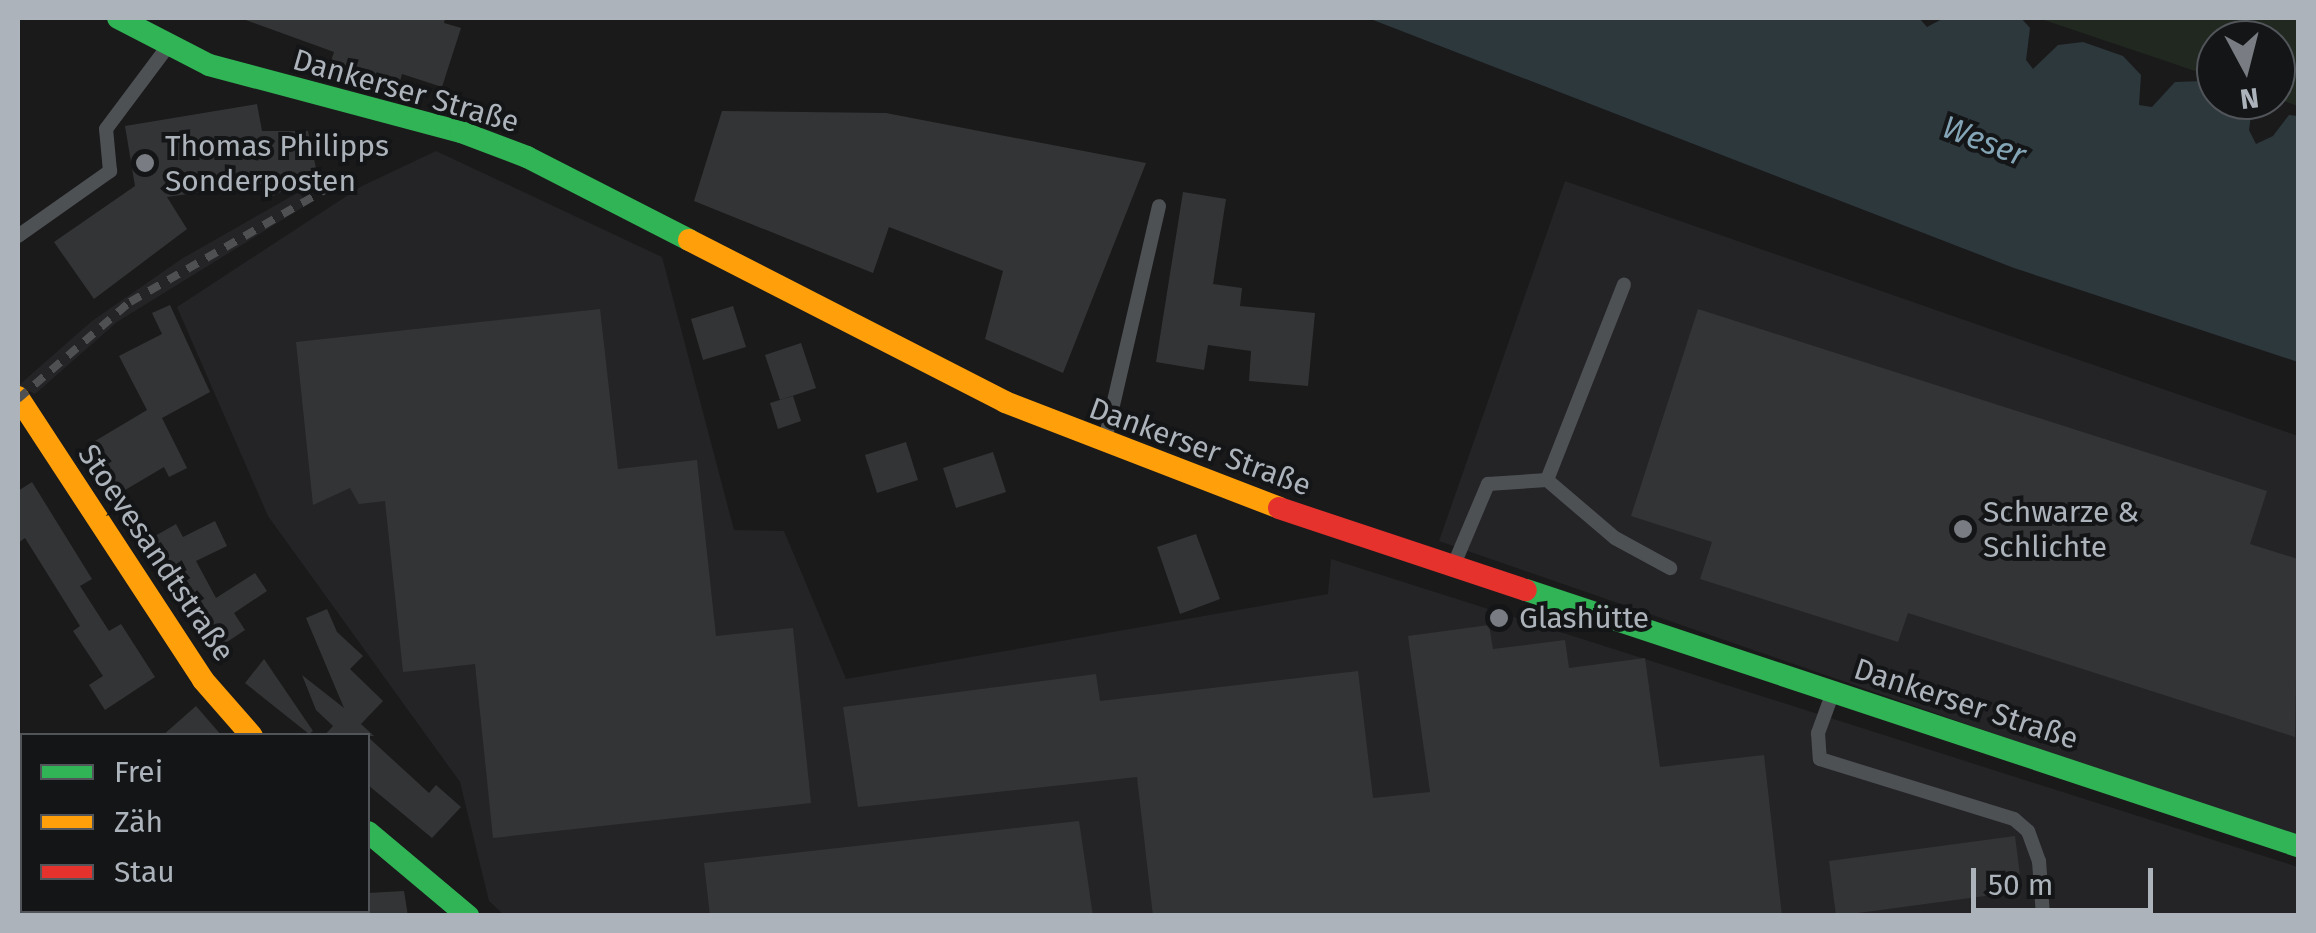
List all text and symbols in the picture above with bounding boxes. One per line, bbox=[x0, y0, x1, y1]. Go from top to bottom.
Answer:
north arrow bbox=[2196, 20, 2296, 120]
street label: Dankerser Straße bbox=[289, 42, 523, 140]
text: N bbox=[2238, 81, 2261, 116]
water label: Weser bbox=[1937, 108, 2031, 174]
place label: Thomas Philipps Sonderposten bbox=[165, 128, 389, 198]
marker: Thomas Philipps Sonderposten bbox=[134, 152, 156, 174]
street label: Dankerser Straße bbox=[1084, 390, 1316, 504]
street label: Stoevesandtstraße bbox=[70, 438, 242, 668]
place label: Schwarze & Schlichte bbox=[1983, 494, 2139, 564]
marker: Schwarze & Schlichte bbox=[1952, 518, 1974, 540]
place label: Glashütte bbox=[1519, 600, 1649, 636]
marker: Glashütte bbox=[1488, 607, 1510, 629]
street label: Dankerser Straße bbox=[1849, 651, 2083, 757]
legend bbox=[20, 733, 370, 913]
text: Frei bbox=[114, 754, 163, 790]
text: Zäh bbox=[114, 804, 163, 840]
scale bar bbox=[1976, 848, 2158, 910]
text: Stau bbox=[114, 854, 175, 890]
text: 50 m bbox=[1988, 867, 2053, 903]

